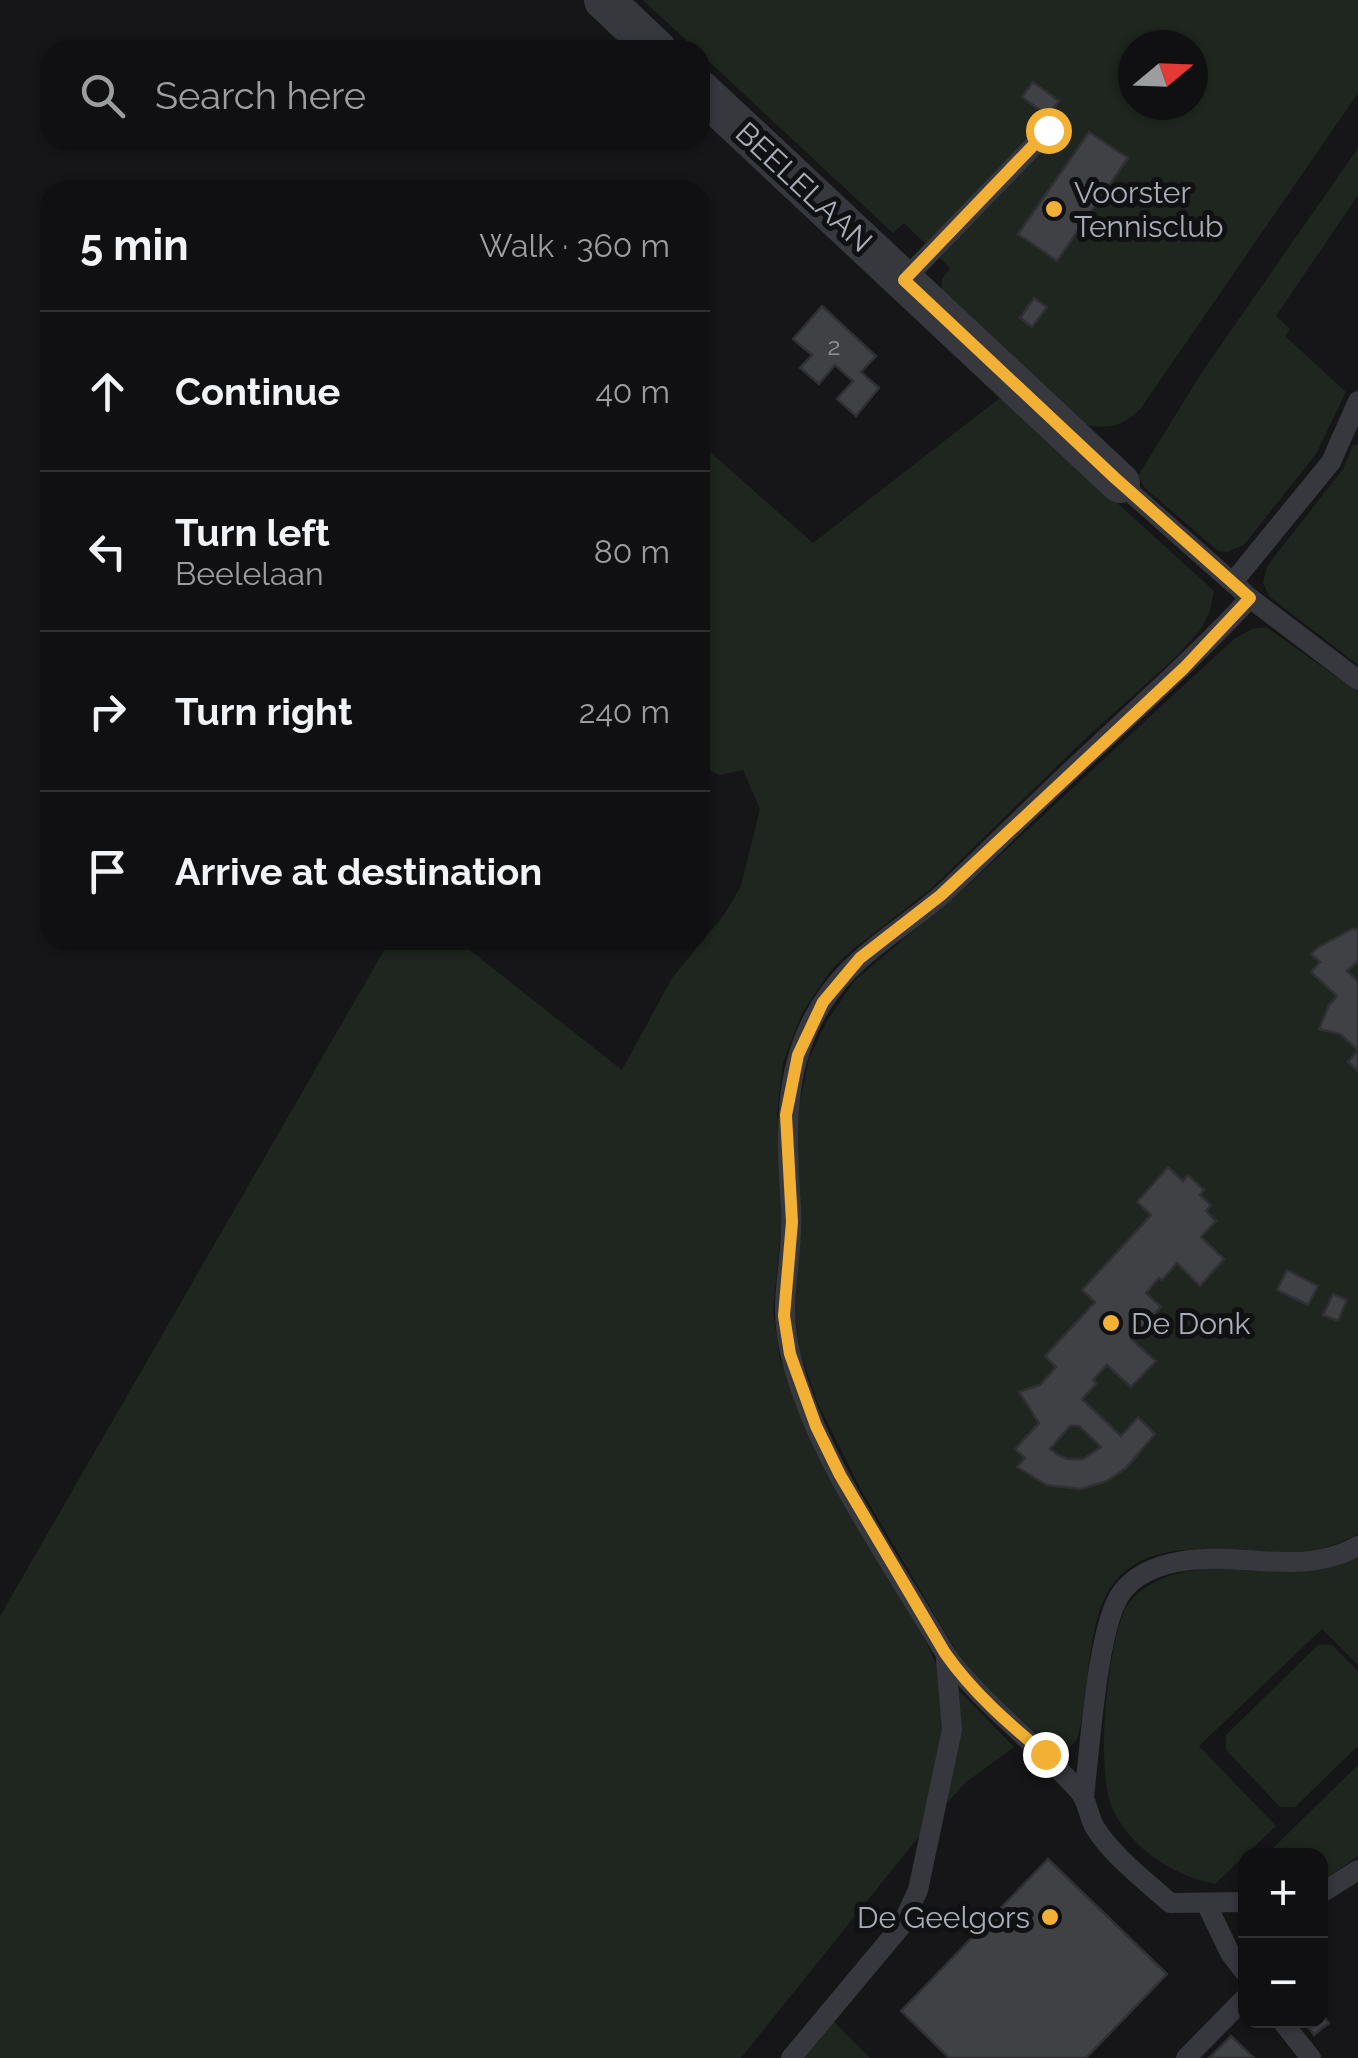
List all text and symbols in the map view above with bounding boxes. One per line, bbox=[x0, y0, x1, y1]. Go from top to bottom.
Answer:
north arrow bbox=[1118, 30, 1208, 120]
search box bbox=[40, 40, 710, 150]
icon: search bbox=[75, 68, 130, 123]
text: Search here bbox=[155, 73, 366, 118]
route start bbox=[1026, 108, 1072, 154]
street label: BEELELAAN bbox=[729, 115, 879, 259]
place label: Voorster Tennisclub bbox=[1074, 175, 1224, 244]
marker: Voorster Tennisclub bbox=[1043, 198, 1065, 220]
text: 5 min bbox=[80, 221, 189, 270]
text: Walk · 360 m bbox=[479, 227, 670, 264]
house number: 2 bbox=[827, 331, 841, 361]
icon: ahead bbox=[80, 364, 135, 419]
text: Continue bbox=[175, 369, 340, 414]
text: 40 m bbox=[595, 373, 670, 410]
text: Turn left bbox=[175, 510, 330, 555]
icon: left bbox=[80, 524, 135, 579]
text: 80 m bbox=[594, 533, 670, 570]
text: Beelelaan bbox=[175, 555, 324, 592]
icon: right bbox=[80, 684, 135, 739]
text: Turn right bbox=[175, 689, 352, 734]
text: 240 m bbox=[579, 693, 670, 730]
icon: arrive bbox=[80, 844, 135, 899]
text: Arrive at destination bbox=[175, 849, 542, 894]
place label: De Donk bbox=[1131, 1306, 1250, 1341]
marker: De Donk bbox=[1100, 1312, 1122, 1334]
route end bbox=[1023, 1732, 1069, 1778]
map controls bbox=[1238, 1848, 1328, 2028]
button: + bbox=[1238, 1848, 1328, 1938]
place label: De Geelgors bbox=[857, 1900, 1030, 1935]
marker: De Geelgors bbox=[1039, 1906, 1061, 1928]
button: − bbox=[1238, 1938, 1328, 2028]

